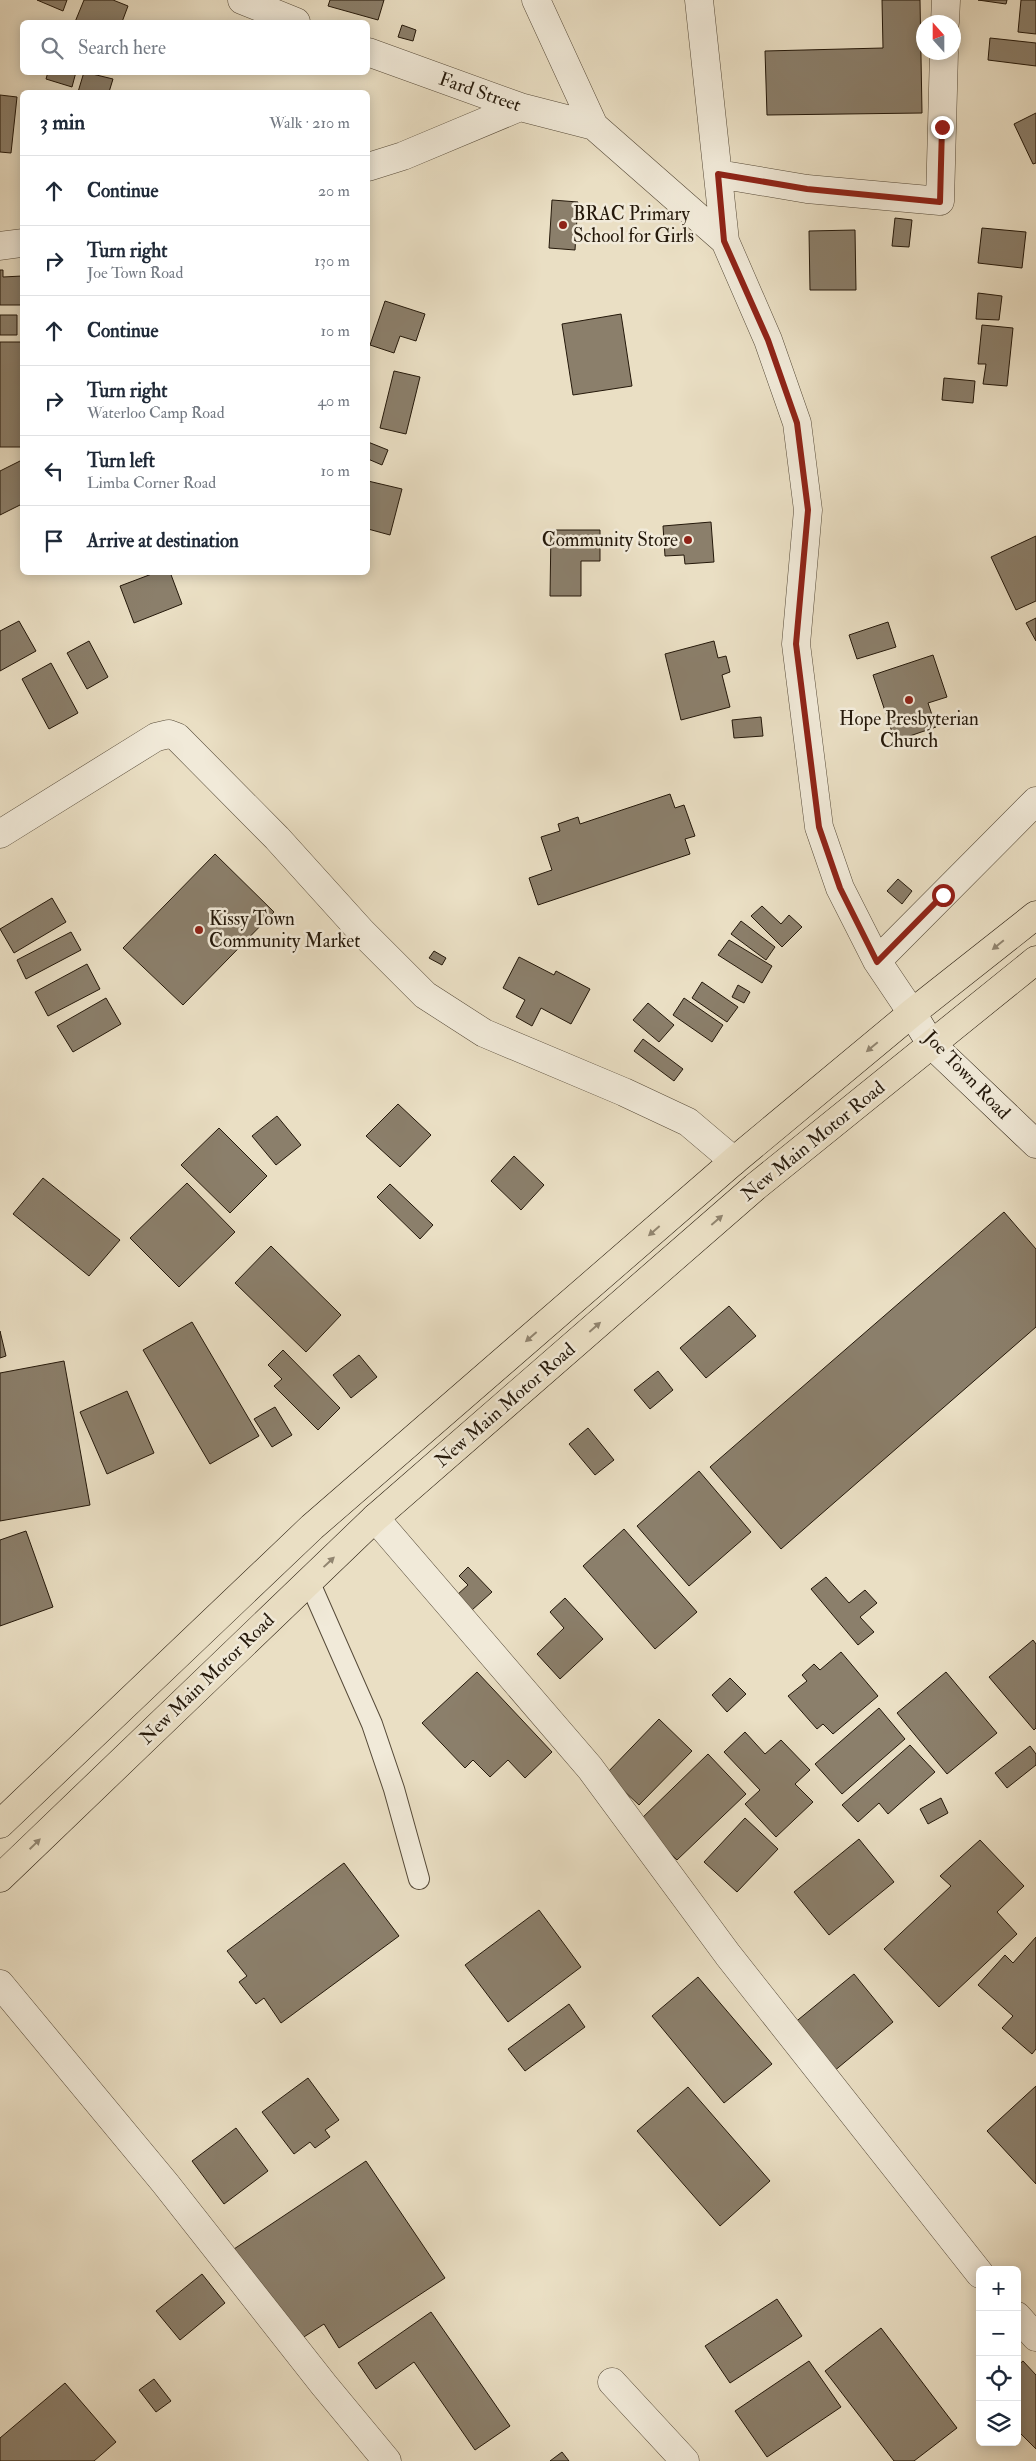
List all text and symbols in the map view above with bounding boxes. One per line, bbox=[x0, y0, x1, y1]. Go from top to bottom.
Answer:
north arrow bbox=[916, 15, 961, 60]
search box bbox=[20, 20, 370, 75]
icon: search bbox=[38, 34, 66, 62]
text: Search here bbox=[78, 36, 166, 60]
street label: Fard Street bbox=[436, 67, 524, 117]
text: 3 min bbox=[40, 109, 85, 136]
text: Walk · 210 m bbox=[269, 113, 350, 133]
route end bbox=[931, 116, 954, 139]
icon: ahead bbox=[40, 177, 68, 205]
text: Continue bbox=[87, 179, 158, 203]
text: 20 m bbox=[318, 181, 350, 201]
place label: BRAC Primary School for Girls bbox=[573, 202, 694, 248]
marker: BRAC Primary School for Girls bbox=[557, 219, 569, 231]
text: Turn right bbox=[87, 239, 167, 263]
icon: right bbox=[40, 247, 68, 275]
text: 130 m bbox=[314, 251, 350, 271]
text: Joe Town Road bbox=[87, 263, 183, 283]
icon: ahead bbox=[40, 317, 68, 345]
text: Continue bbox=[87, 319, 158, 343]
text: 10 m bbox=[320, 321, 350, 341]
text: Turn right bbox=[87, 379, 167, 403]
icon: right bbox=[40, 387, 68, 415]
text: 40 m bbox=[317, 391, 350, 411]
text: Waterloo Camp Road bbox=[87, 403, 225, 423]
text: Turn left bbox=[87, 449, 155, 473]
icon: left bbox=[40, 457, 68, 485]
text: 10 m bbox=[320, 461, 350, 481]
text: Limba Corner Road bbox=[87, 473, 216, 493]
icon: arrive bbox=[40, 527, 68, 555]
place label: Community Store bbox=[542, 528, 678, 552]
text: Arrive at destination bbox=[87, 529, 239, 553]
marker: Community Store bbox=[682, 534, 694, 546]
marker: Hope Presbyterian Church bbox=[903, 694, 915, 706]
place label: Hope Presbyterian Church bbox=[839, 707, 979, 753]
route start bbox=[932, 884, 955, 907]
place label: Kissy Town Community Market bbox=[209, 907, 360, 953]
marker: Kissy Town Community Market bbox=[193, 924, 205, 936]
one-way arrow bbox=[991, 940, 1005, 950]
street label: Joe Town Road bbox=[918, 1025, 1016, 1125]
one-way arrow bbox=[865, 1042, 878, 1053]
street label: New Main Motor Road bbox=[736, 1075, 890, 1206]
one-way arrow bbox=[711, 1214, 723, 1226]
one-way arrow bbox=[648, 1225, 660, 1237]
one-way arrow bbox=[588, 1321, 600, 1333]
one-way arrow bbox=[524, 1332, 537, 1343]
street label: New Main Motor Road bbox=[430, 1337, 581, 1473]
one-way arrow bbox=[323, 1556, 335, 1568]
street label: New Main Motor Road bbox=[135, 1608, 280, 1750]
one-way arrow bbox=[29, 1838, 41, 1850]
map controls bbox=[976, 2266, 1021, 2446]
button: + bbox=[976, 2266, 1021, 2311]
button: − bbox=[976, 2311, 1021, 2356]
button: locate bbox=[976, 2356, 1021, 2401]
button: layers bbox=[976, 2401, 1021, 2446]

